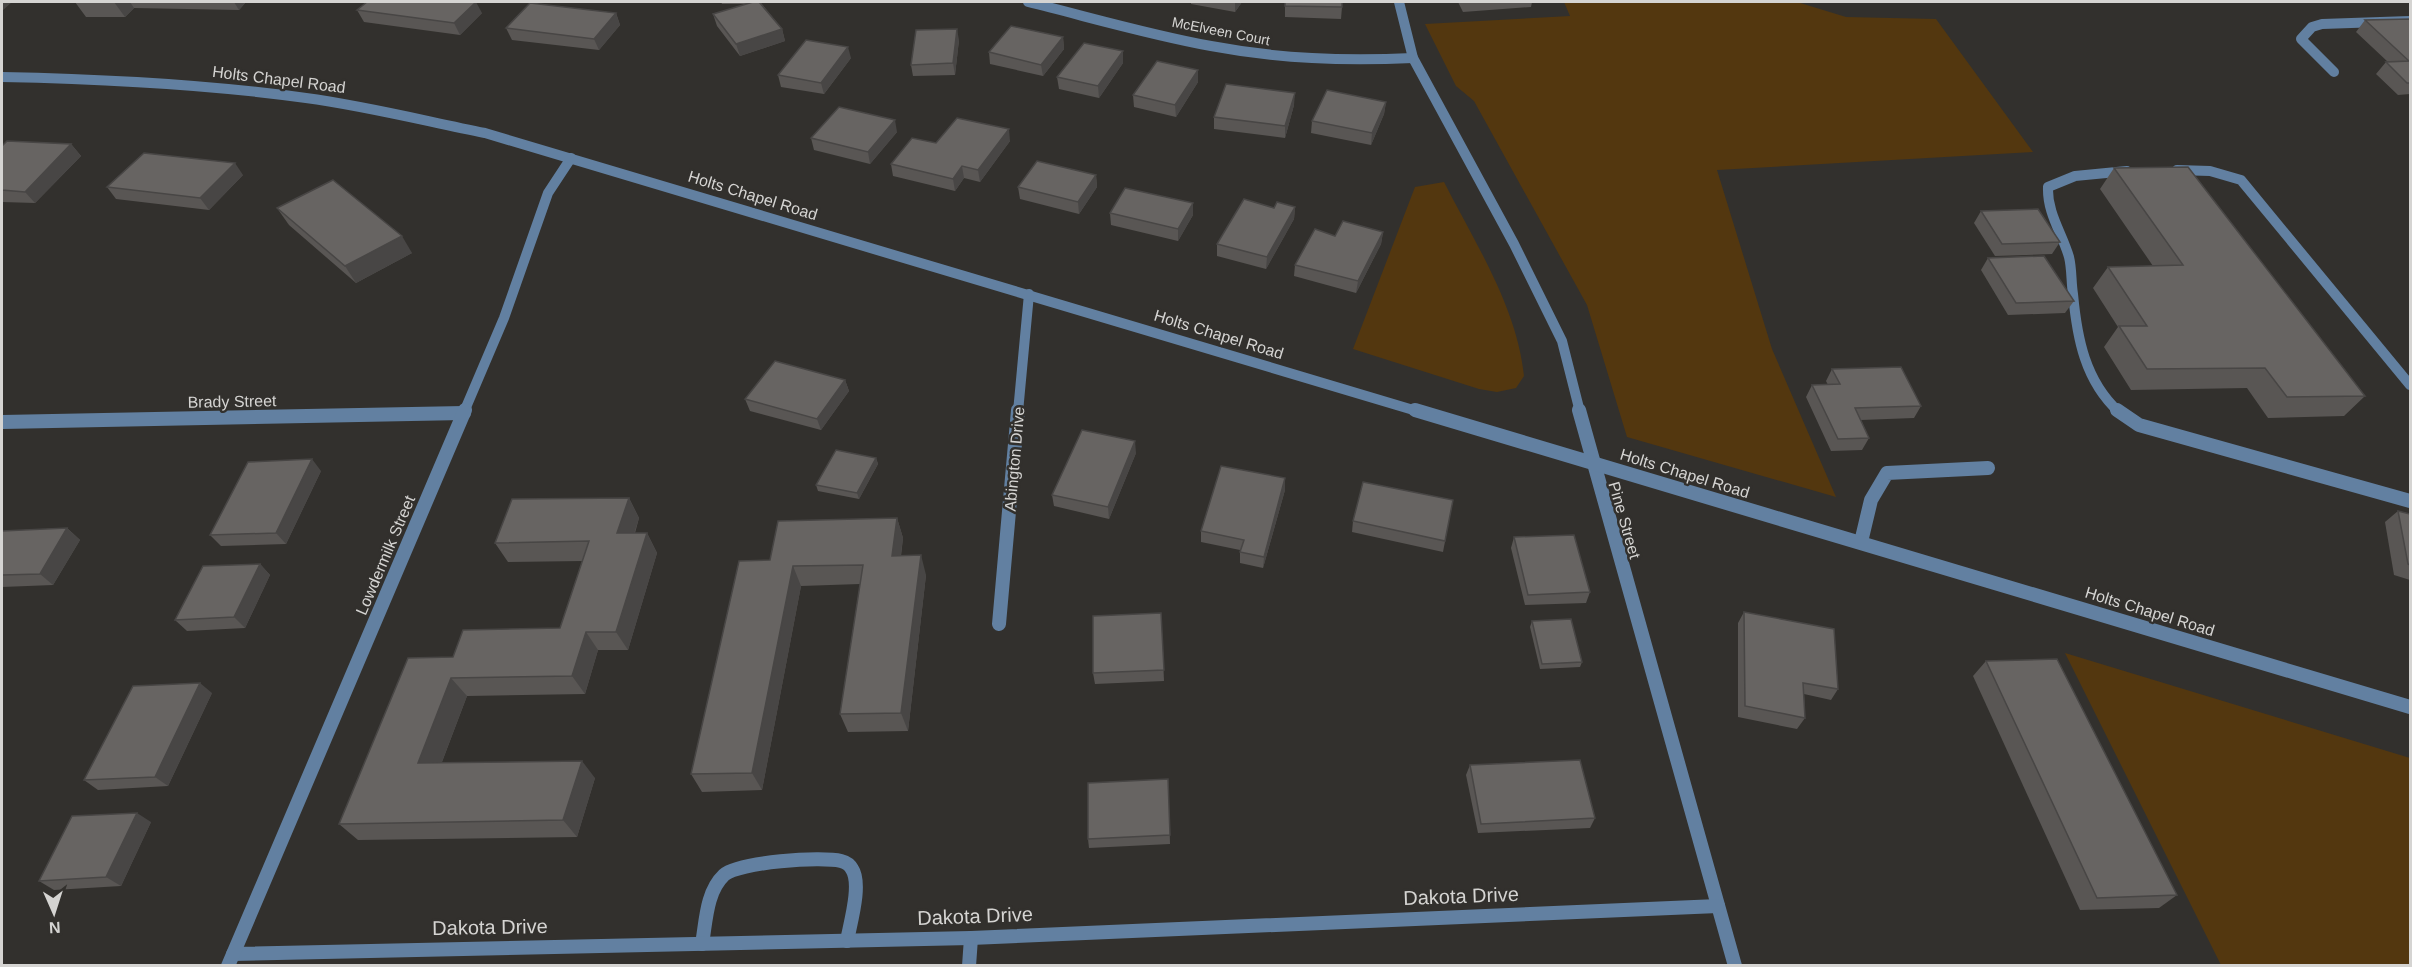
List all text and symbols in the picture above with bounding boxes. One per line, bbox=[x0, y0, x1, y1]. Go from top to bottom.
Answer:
street label: McElveen Court bbox=[1171, 14, 1272, 48]
street label: Holts Chapel Road bbox=[211, 63, 347, 96]
street label: Holts Chapel Road bbox=[686, 168, 820, 223]
street label: Holts Chapel Road bbox=[1152, 307, 1286, 362]
street label: Brady Street bbox=[187, 392, 277, 411]
street label: Abington Drive bbox=[1001, 406, 1028, 512]
street label: Holts Chapel Road bbox=[1618, 446, 1752, 501]
street label: Pine Street bbox=[1605, 480, 1644, 561]
street label: Lowdermilk Street bbox=[353, 492, 419, 617]
street label: Holts Chapel Road bbox=[2083, 584, 2217, 639]
north arrow bbox=[24, 883, 84, 943]
street label: Dakota Drive bbox=[1403, 883, 1519, 909]
street label: Dakota Drive bbox=[917, 903, 1033, 929]
street label: Dakota Drive bbox=[432, 915, 548, 939]
text: N bbox=[49, 919, 61, 936]

